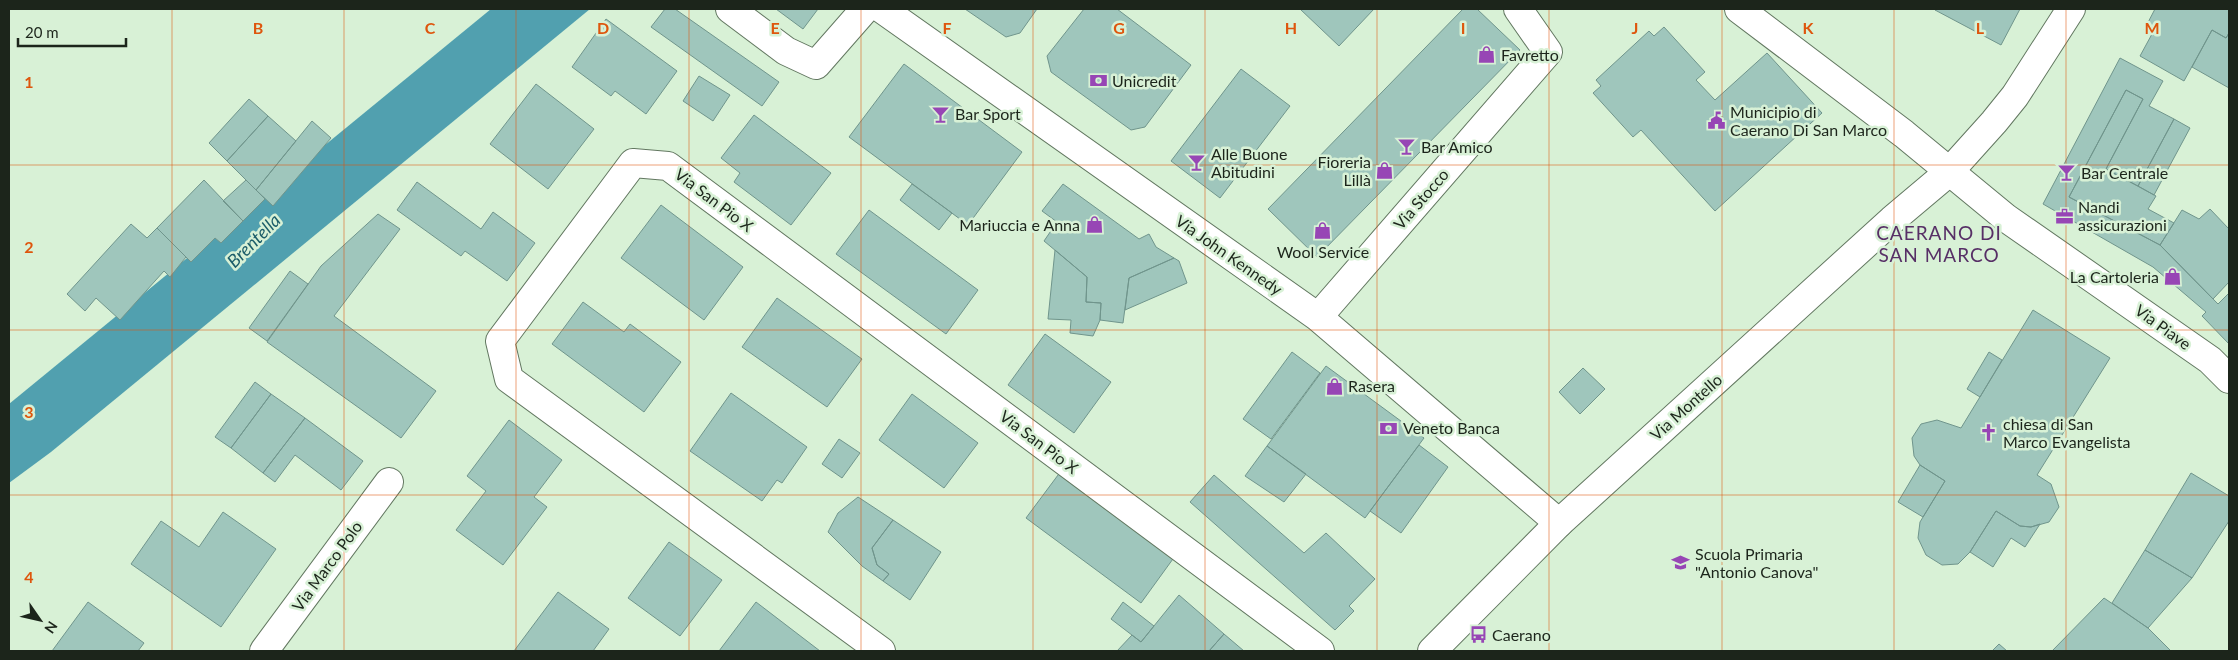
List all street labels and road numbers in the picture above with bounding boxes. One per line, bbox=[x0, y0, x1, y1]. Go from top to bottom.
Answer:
street label: Via San Pio X bbox=[671, 164, 758, 236]
street label: Via Stocco bbox=[1389, 165, 1452, 233]
street label: Via John Kennedy bbox=[1172, 211, 1287, 299]
street label: Via Piave bbox=[2132, 300, 2195, 353]
street label: Via Montello bbox=[1646, 369, 1725, 444]
street label: Via San Pio X bbox=[996, 406, 1083, 478]
street label: Via Marco Polo bbox=[288, 517, 366, 614]

